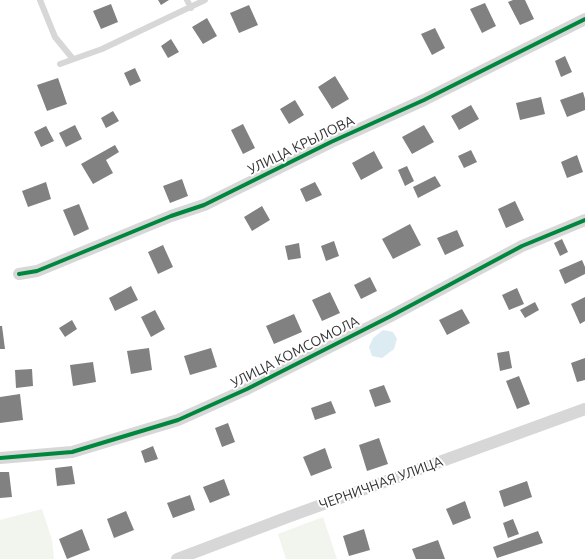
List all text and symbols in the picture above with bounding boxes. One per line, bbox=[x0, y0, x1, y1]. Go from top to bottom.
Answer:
street label: УЛИЦА КРЫЛОВА bbox=[245, 112, 357, 178]
street label: УЛИЦА КОМСОМОЛА bbox=[228, 312, 362, 392]
street label: ЧЕРНИЧНАЯ УЛИЦА bbox=[317, 453, 445, 513]

